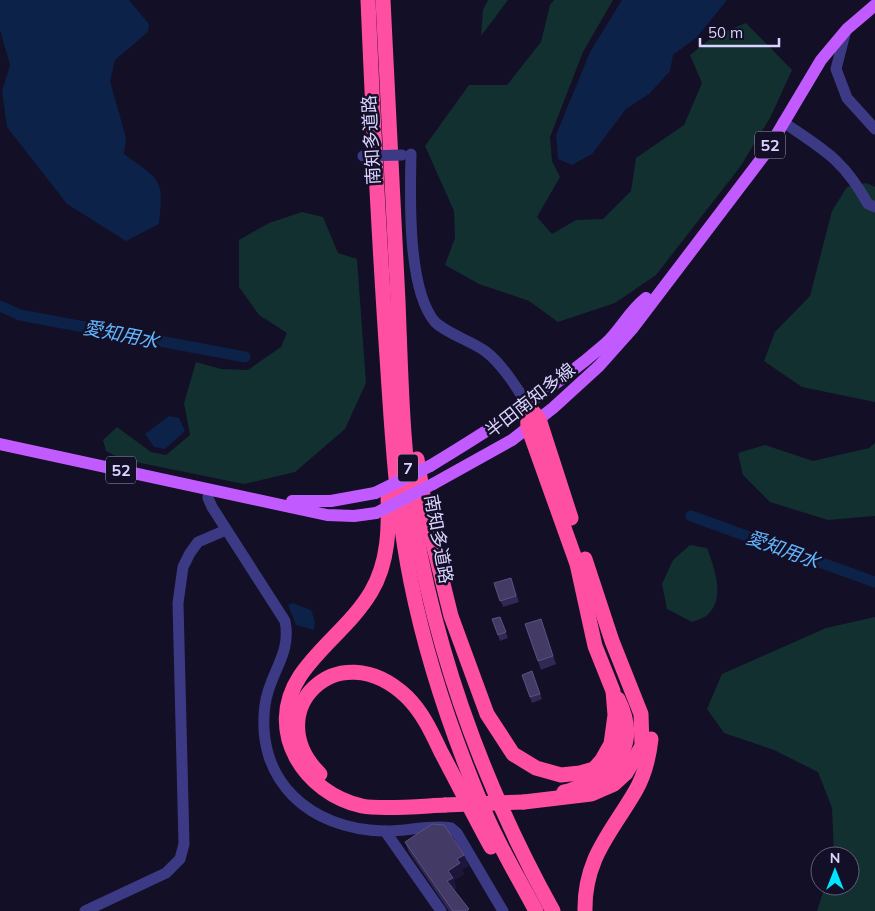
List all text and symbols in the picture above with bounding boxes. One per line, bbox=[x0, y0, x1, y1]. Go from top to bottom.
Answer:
scale bar bbox=[700, 15, 779, 47]
text: 50 m bbox=[708, 23, 743, 42]
street label: 南知多道路 bbox=[357, 94, 385, 186]
road number: 52 bbox=[755, 132, 785, 158]
water label: 愛知用水 bbox=[81, 315, 163, 353]
street label: 半田南知多線 bbox=[480, 358, 580, 442]
road number: 7 bbox=[398, 454, 418, 482]
road number: 52 bbox=[106, 456, 136, 484]
street label: 南知多道路 bbox=[420, 493, 458, 585]
water label: 愛知用水 bbox=[743, 525, 825, 574]
north arrow bbox=[810, 846, 860, 896]
text: N bbox=[830, 849, 840, 867]

